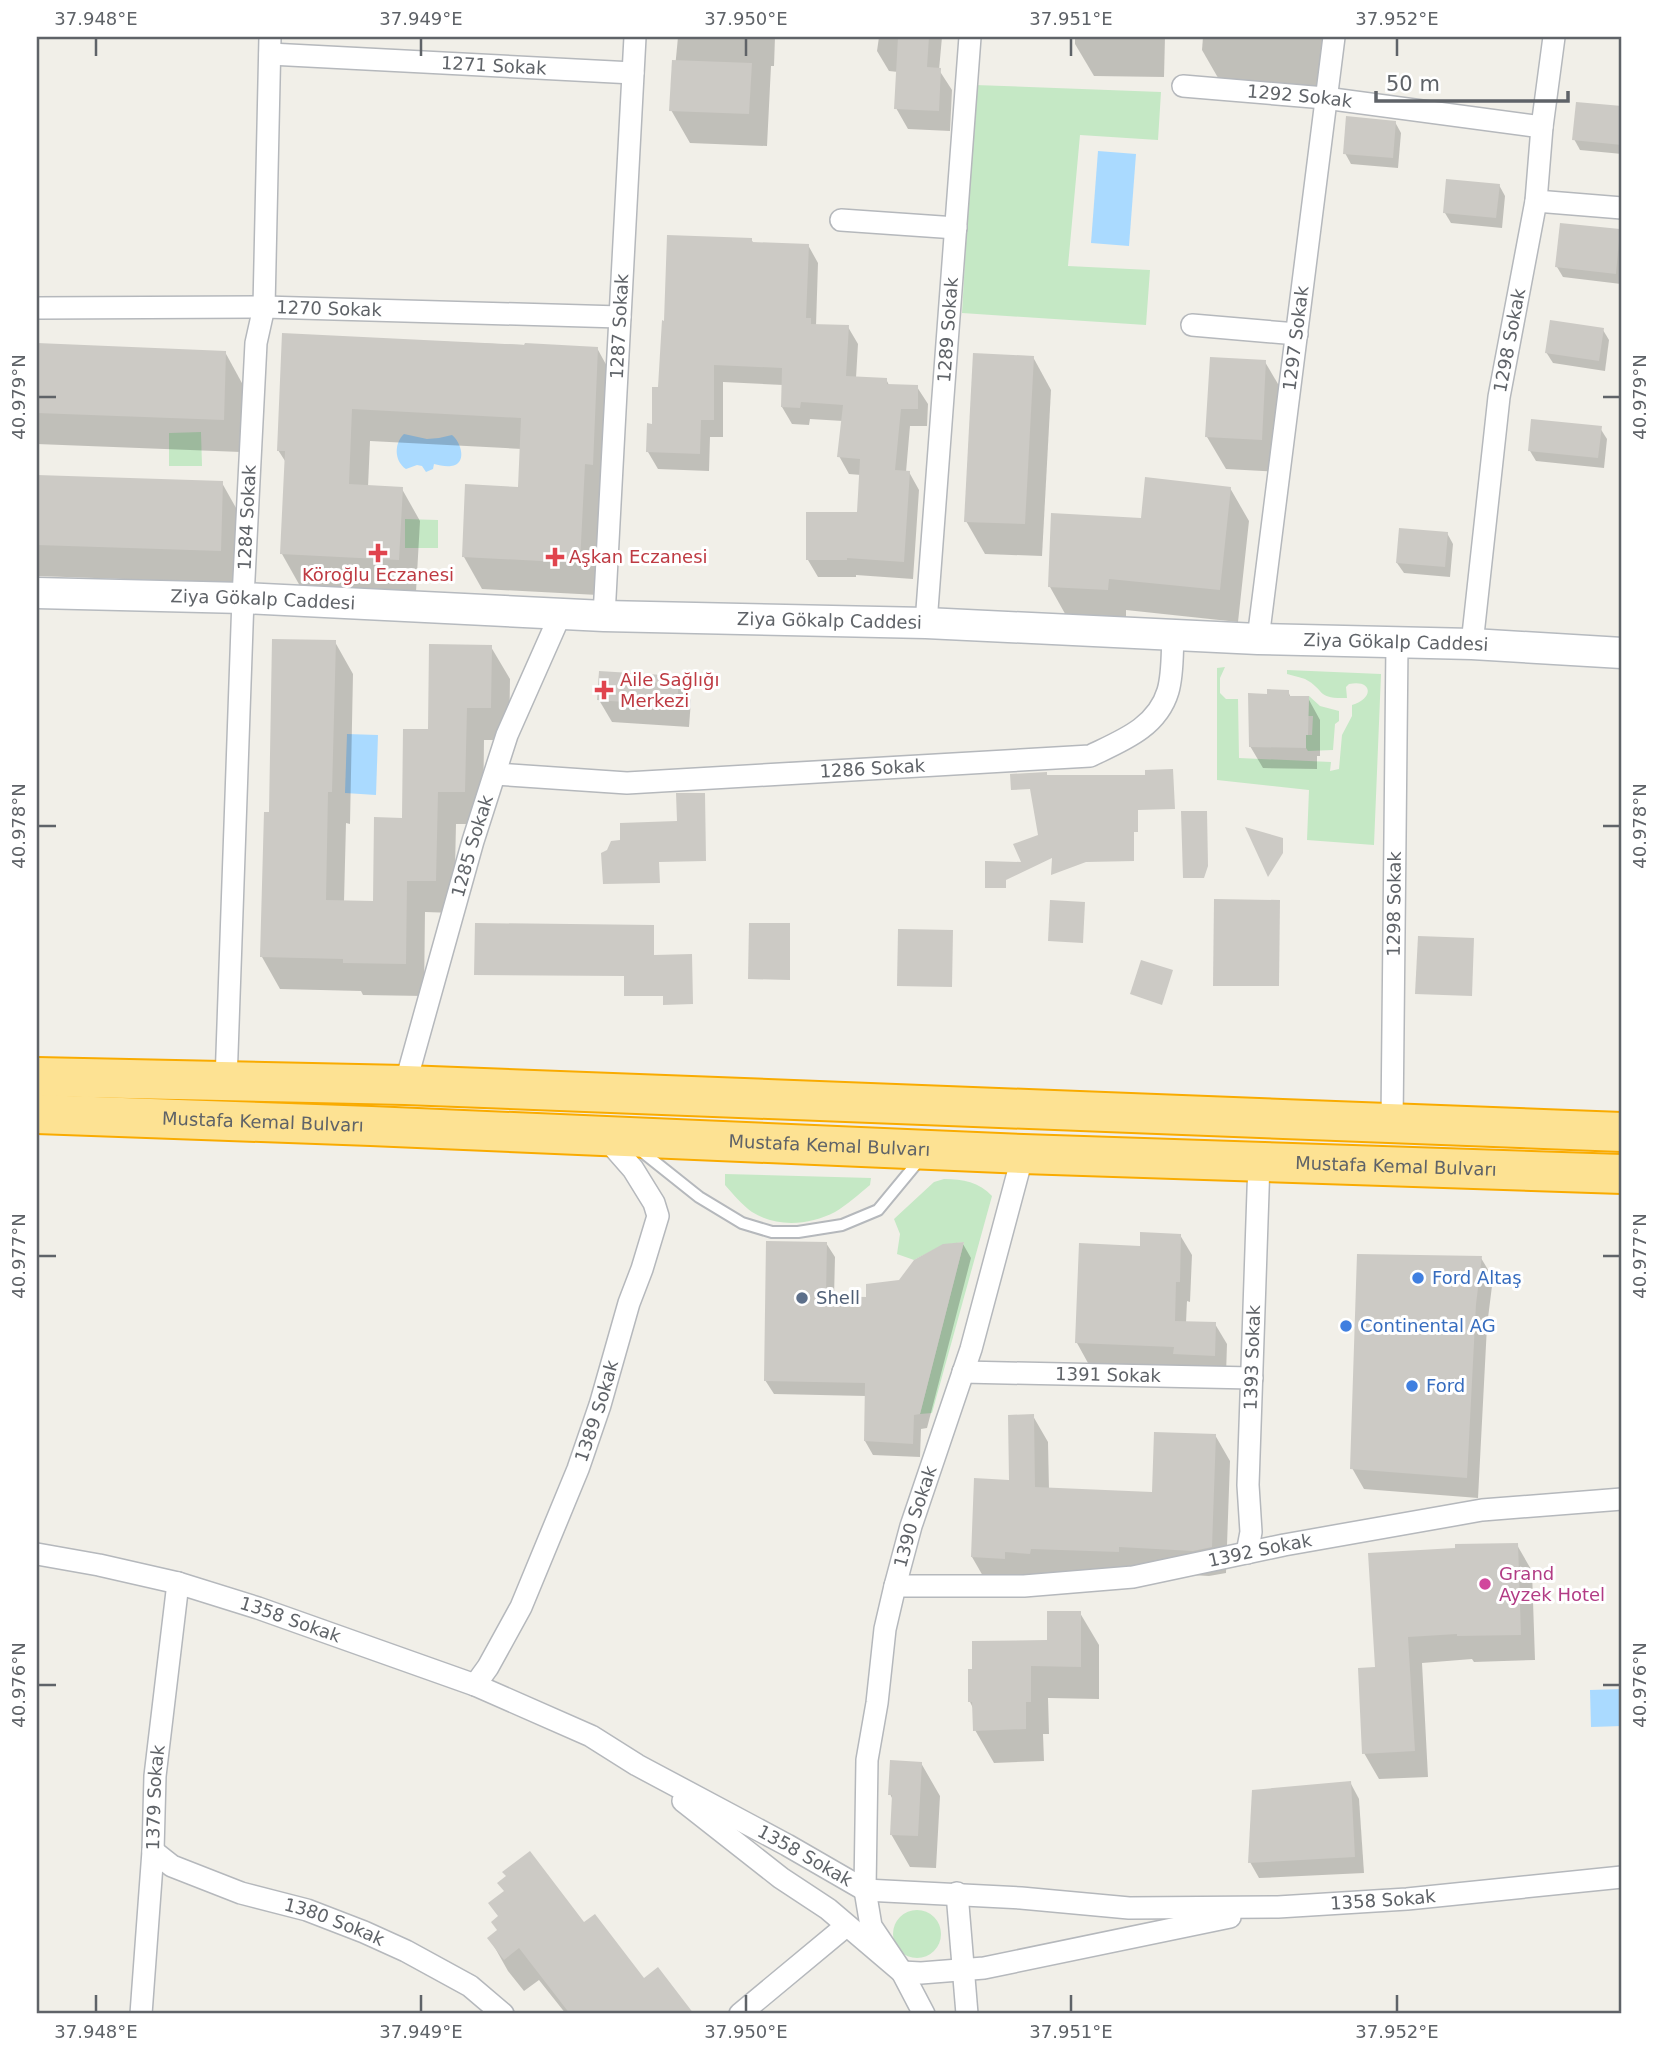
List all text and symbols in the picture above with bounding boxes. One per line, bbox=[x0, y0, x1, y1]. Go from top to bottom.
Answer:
text: 37.948°E bbox=[54, 8, 138, 29]
text: 37.949°E bbox=[379, 8, 463, 29]
text: 37.950°E bbox=[704, 8, 788, 29]
text: 37.951°E bbox=[1029, 8, 1113, 29]
text: 37.952°E bbox=[1355, 8, 1439, 29]
street label: 1271 Sokak bbox=[440, 52, 548, 78]
scale bar bbox=[1376, 60, 1568, 104]
text: 50 m bbox=[1386, 72, 1440, 96]
street label: 1292 Sokak bbox=[1246, 80, 1354, 112]
street label: 1287 Sokak bbox=[606, 273, 632, 380]
street label: 1289 Sokak bbox=[933, 276, 962, 383]
street label: 1297 Sokak bbox=[1278, 284, 1313, 392]
street label: 1298 Sokak bbox=[1489, 286, 1529, 394]
street label: 1270 Sokak bbox=[276, 296, 383, 320]
text: 40.979°N bbox=[8, 354, 29, 440]
text: 40.979°N bbox=[1629, 354, 1650, 440]
street label: 1284 Sokak bbox=[233, 464, 260, 571]
marker: Köroğlu Eczanesi bbox=[370, 545, 386, 561]
place label: Aşkan Eczanesi bbox=[569, 546, 708, 567]
marker: Aşkan Eczanesi bbox=[547, 549, 563, 565]
place label: Köroğlu Eczanesi bbox=[302, 564, 454, 585]
street label: Ziya Gökalp Caddesi bbox=[170, 585, 356, 614]
street label: Ziya Gökalp Caddesi bbox=[737, 608, 922, 633]
street label: Ziya Gökalp Caddesi bbox=[1303, 629, 1489, 655]
place label: Aile Sağlığı Merkezi bbox=[620, 669, 719, 711]
marker: Aile Sağlığı Merkezi bbox=[594, 680, 614, 700]
street label: 1286 Sokak bbox=[819, 755, 926, 782]
text: 40.978°N bbox=[8, 783, 29, 869]
text: 40.978°N bbox=[1629, 783, 1650, 869]
street label: 1285 Sokak bbox=[447, 792, 497, 900]
street label: 1298 Sokak bbox=[1383, 851, 1405, 957]
street label: Mustafa Kemal Bulvarı bbox=[162, 1107, 364, 1136]
street label: Mustafa Kemal Bulvarı bbox=[728, 1130, 931, 1160]
street label: Mustafa Kemal Bulvarı bbox=[1295, 1152, 1497, 1180]
text: 40.977°N bbox=[8, 1213, 29, 1299]
text: 40.977°N bbox=[1629, 1213, 1650, 1299]
place label: Ford Altaş bbox=[1432, 1267, 1522, 1288]
marker: Ford Altaş bbox=[1410, 1270, 1426, 1286]
place label: Shell bbox=[816, 1287, 860, 1308]
marker: Shell bbox=[794, 1290, 810, 1306]
street label: 1393 Sokak bbox=[1240, 1304, 1264, 1411]
place label: Continental AG bbox=[1360, 1315, 1496, 1336]
marker: Continental AG bbox=[1338, 1318, 1354, 1334]
street label: 1389 Sokak bbox=[570, 1357, 622, 1464]
street label: 1391 Sokak bbox=[1055, 1363, 1162, 1386]
place label: Ford bbox=[1426, 1375, 1465, 1396]
marker: Ford bbox=[1404, 1378, 1420, 1394]
street label: 1390 Sokak bbox=[889, 1462, 941, 1570]
street label: 1392 Sokak bbox=[1206, 1529, 1314, 1571]
place label: Grand Ayzek Hotel bbox=[1499, 1563, 1605, 1605]
marker: Grand Ayzek Hotel bbox=[1477, 1576, 1493, 1592]
street label: 1358 Sokak bbox=[237, 1592, 344, 1647]
text: 40.976°N bbox=[8, 1642, 29, 1728]
text: 40.976°N bbox=[1629, 1642, 1650, 1728]
street label: 1379 Sokak bbox=[142, 1743, 169, 1850]
street label: 1358 Sokak bbox=[754, 1820, 857, 1891]
street label: 1358 Sokak bbox=[1330, 1885, 1437, 1914]
street label: 1380 Sokak bbox=[282, 1894, 388, 1950]
text: 37.948°E bbox=[54, 2021, 138, 2042]
text: 37.949°E bbox=[379, 2021, 463, 2042]
text: 37.950°E bbox=[704, 2021, 788, 2042]
text: 37.951°E bbox=[1029, 2021, 1113, 2042]
text: 37.952°E bbox=[1355, 2021, 1439, 2042]

